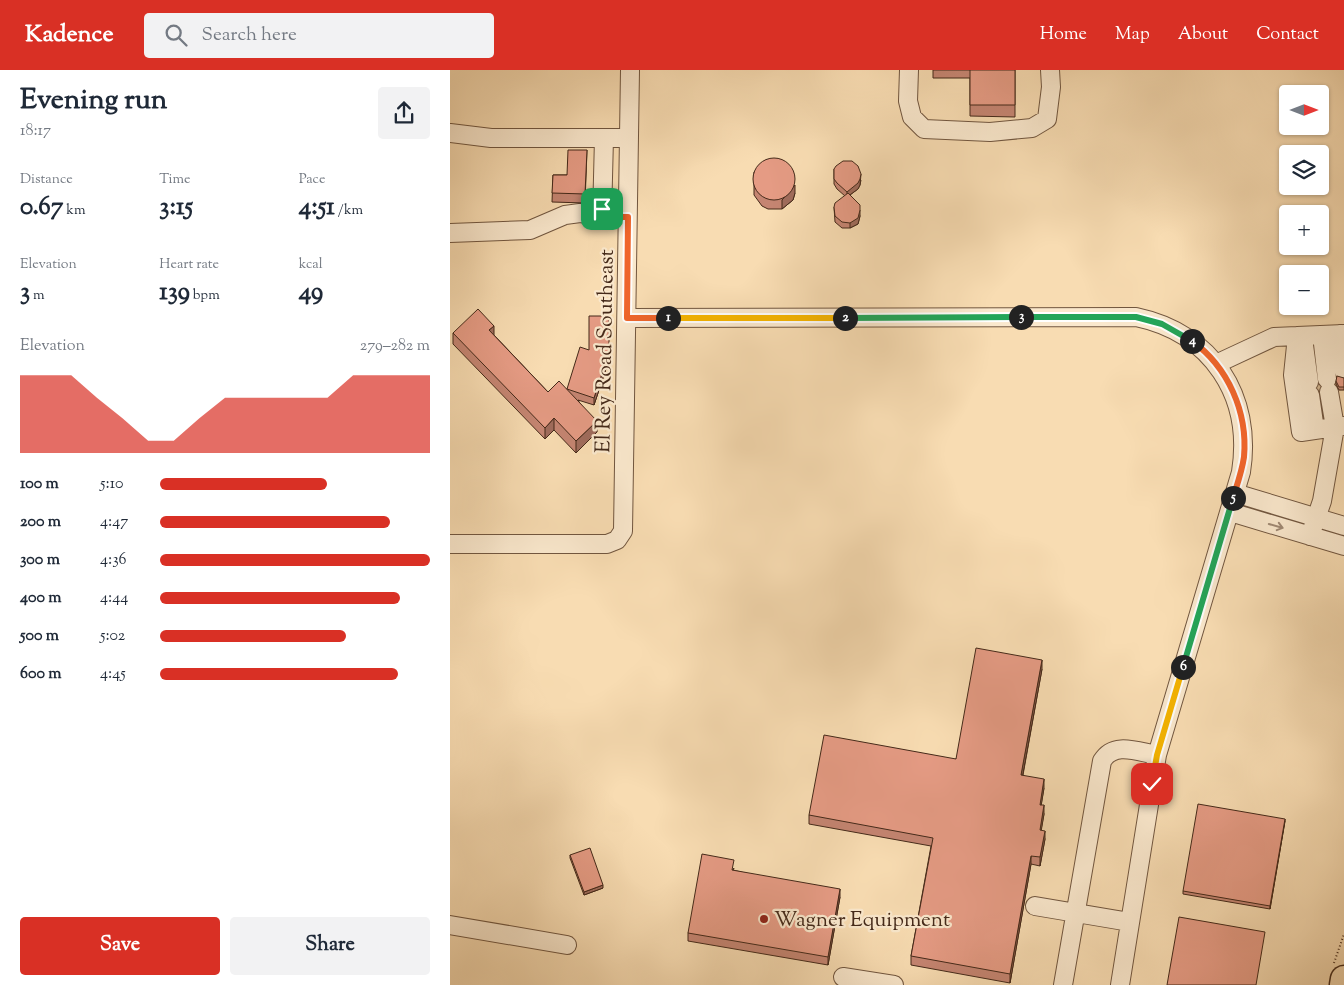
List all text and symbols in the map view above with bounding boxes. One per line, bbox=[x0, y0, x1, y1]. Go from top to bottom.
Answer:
search box bbox=[144, 13, 494, 58]
text: Kadence bbox=[25, 18, 114, 52]
icon: search bbox=[162, 21, 190, 49]
text: Search here bbox=[202, 22, 297, 49]
text: Home bbox=[1040, 22, 1087, 48]
text: Map bbox=[1115, 22, 1150, 48]
text: About bbox=[1178, 22, 1228, 48]
text: Contact bbox=[1256, 22, 1319, 48]
text: Evening run bbox=[20, 81, 167, 121]
north arrow bbox=[1279, 85, 1329, 135]
map controls bbox=[1279, 85, 1329, 315]
button: share bbox=[378, 87, 430, 139]
text: 18:17 bbox=[20, 120, 51, 143]
button: layers bbox=[1279, 145, 1329, 195]
text: Distance bbox=[20, 170, 73, 190]
text: Time bbox=[159, 170, 190, 190]
text: Pace bbox=[299, 170, 325, 190]
pin bbox=[581, 188, 623, 230]
text: 0.67 bbox=[20, 190, 63, 226]
text: 3:15 bbox=[159, 190, 193, 226]
text: 4:51 bbox=[299, 190, 335, 226]
icon: arrive bbox=[588, 195, 616, 223]
text: km bbox=[63, 201, 86, 221]
text: /km bbox=[335, 201, 363, 221]
button: + bbox=[1279, 205, 1329, 255]
street label: El Rey Road Southeast bbox=[589, 249, 623, 453]
text: Elevation bbox=[20, 255, 77, 275]
text: Heart rate bbox=[159, 255, 219, 275]
text: kcal bbox=[299, 255, 323, 275]
button: − bbox=[1279, 265, 1329, 315]
text: 3 bbox=[20, 275, 30, 311]
text: 139 bbox=[159, 275, 190, 311]
text: 49 bbox=[299, 275, 323, 311]
text: m bbox=[30, 286, 45, 306]
text: bpm bbox=[190, 286, 220, 306]
pin: 3 bbox=[1008, 304, 1034, 330]
pin: 1 bbox=[656, 306, 680, 330]
pin: 2 bbox=[832, 306, 858, 330]
text: 3 bbox=[1019, 307, 1024, 327]
text: 1 bbox=[666, 308, 671, 328]
text: 2 bbox=[842, 308, 849, 328]
pin: 4 bbox=[1180, 328, 1204, 354]
text: 4 bbox=[1189, 331, 1196, 351]
text: Elevation bbox=[20, 335, 85, 358]
text: 279–282 m bbox=[360, 335, 430, 358]
text: 100 m bbox=[20, 473, 59, 496]
text: 5:10 bbox=[100, 473, 123, 496]
pin: 5 bbox=[1220, 486, 1246, 510]
text: 5 bbox=[1231, 488, 1236, 508]
text: 200 m bbox=[20, 511, 61, 534]
text: 4:47 bbox=[100, 511, 128, 534]
one-way arrow bbox=[1268, 521, 1284, 531]
text: 300 m bbox=[20, 549, 60, 572]
text: 4:36 bbox=[100, 549, 127, 572]
text: 400 m bbox=[20, 587, 62, 610]
text: 4:44 bbox=[100, 587, 128, 610]
text: 500 m bbox=[20, 625, 59, 648]
text: 5:02 bbox=[100, 625, 125, 648]
pin: 6 bbox=[1170, 654, 1196, 680]
text: 6 bbox=[1180, 657, 1187, 677]
text: 600 m bbox=[20, 663, 62, 686]
text: 4:45 bbox=[100, 663, 126, 686]
pin bbox=[1131, 763, 1173, 805]
icon: check bbox=[1138, 770, 1166, 798]
place label: Wagner Equipment bbox=[774, 906, 950, 936]
marker: Wagner Equipment bbox=[758, 913, 770, 925]
button: Save bbox=[20, 917, 220, 975]
button: Share bbox=[230, 917, 430, 975]

